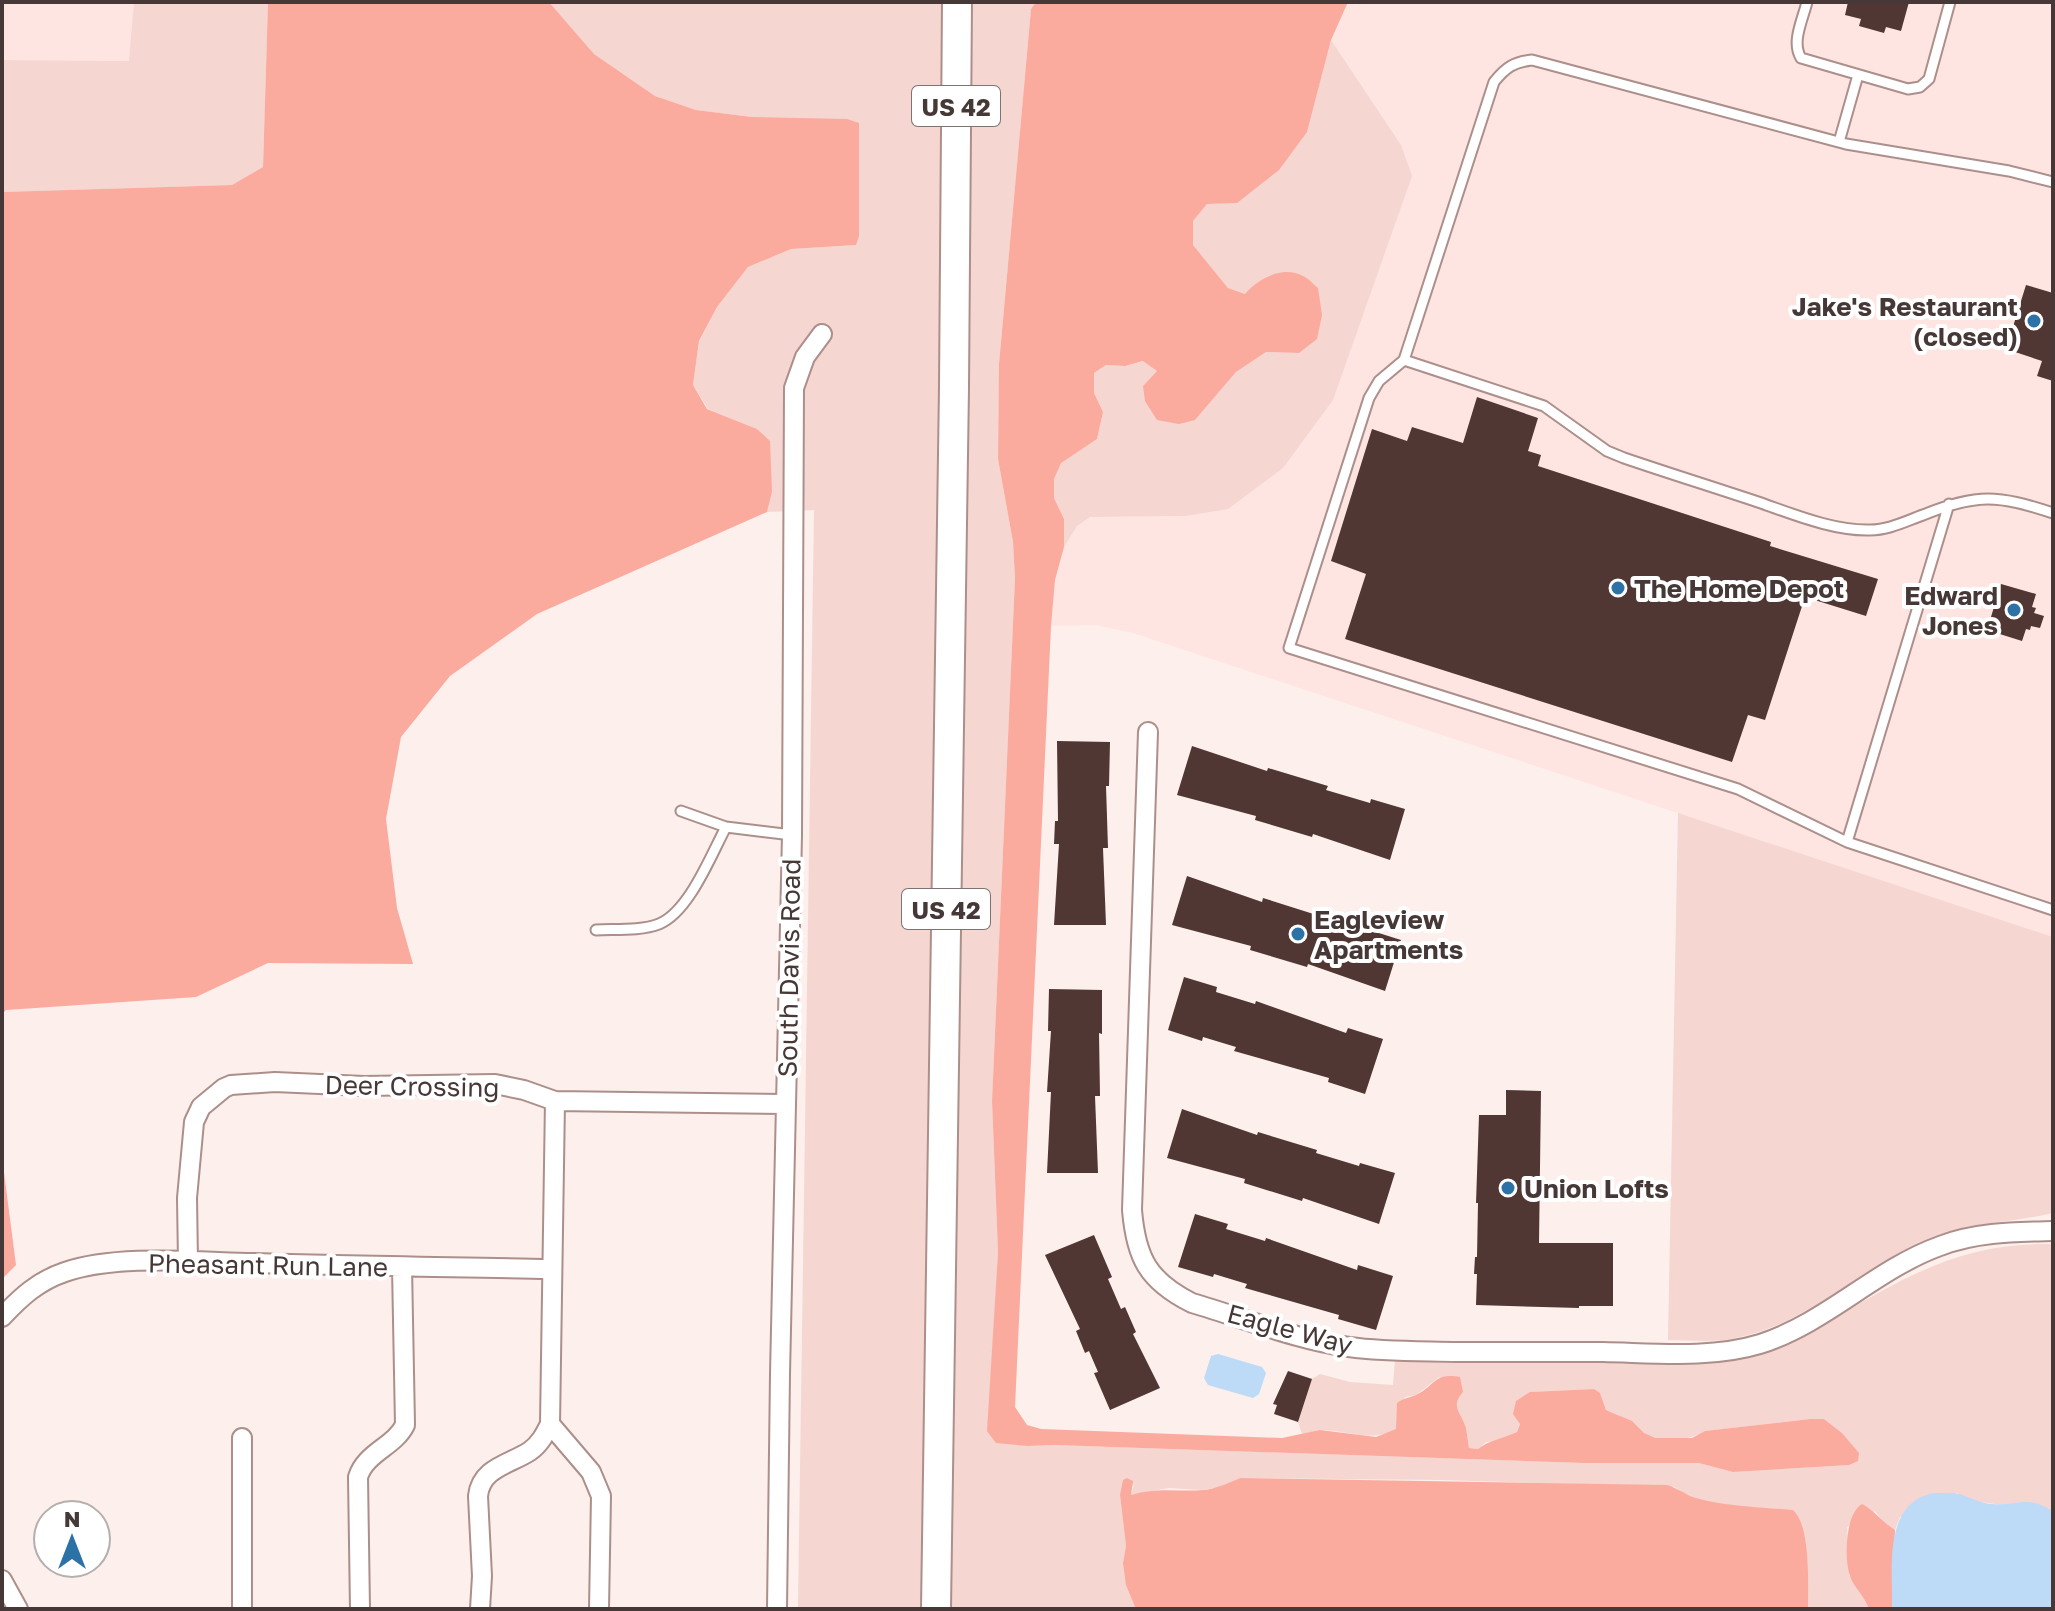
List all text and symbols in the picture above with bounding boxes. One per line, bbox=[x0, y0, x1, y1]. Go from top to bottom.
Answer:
road number: US 42 bbox=[912, 86, 1000, 126]
place label: Jake's Restaurant (closed) bbox=[1792, 291, 2018, 352]
marker: Jake's Restaurant (closed) bbox=[2025, 312, 2043, 330]
place label: The Home Depot bbox=[1634, 573, 1844, 604]
marker: The Home Depot bbox=[1609, 579, 1627, 597]
place label: Edward Jones bbox=[1904, 580, 1998, 641]
marker: Edward Jones bbox=[2005, 601, 2023, 619]
street label: South Davis Road bbox=[772, 858, 806, 1078]
road number: US 42 bbox=[902, 889, 990, 929]
place label: Eagleview Apartments bbox=[1314, 904, 1463, 965]
marker: Eagleview Apartments bbox=[1289, 925, 1307, 943]
street label: Deer Crossing bbox=[324, 1069, 500, 1103]
place label: Union Lofts bbox=[1524, 1173, 1669, 1204]
marker: Union Lofts bbox=[1499, 1179, 1517, 1197]
street label: Pheasant Run Lane bbox=[148, 1247, 388, 1283]
street label: Eagle Way bbox=[1224, 1297, 1357, 1361]
north arrow bbox=[32, 1499, 112, 1579]
text: N bbox=[64, 1505, 80, 1532]

